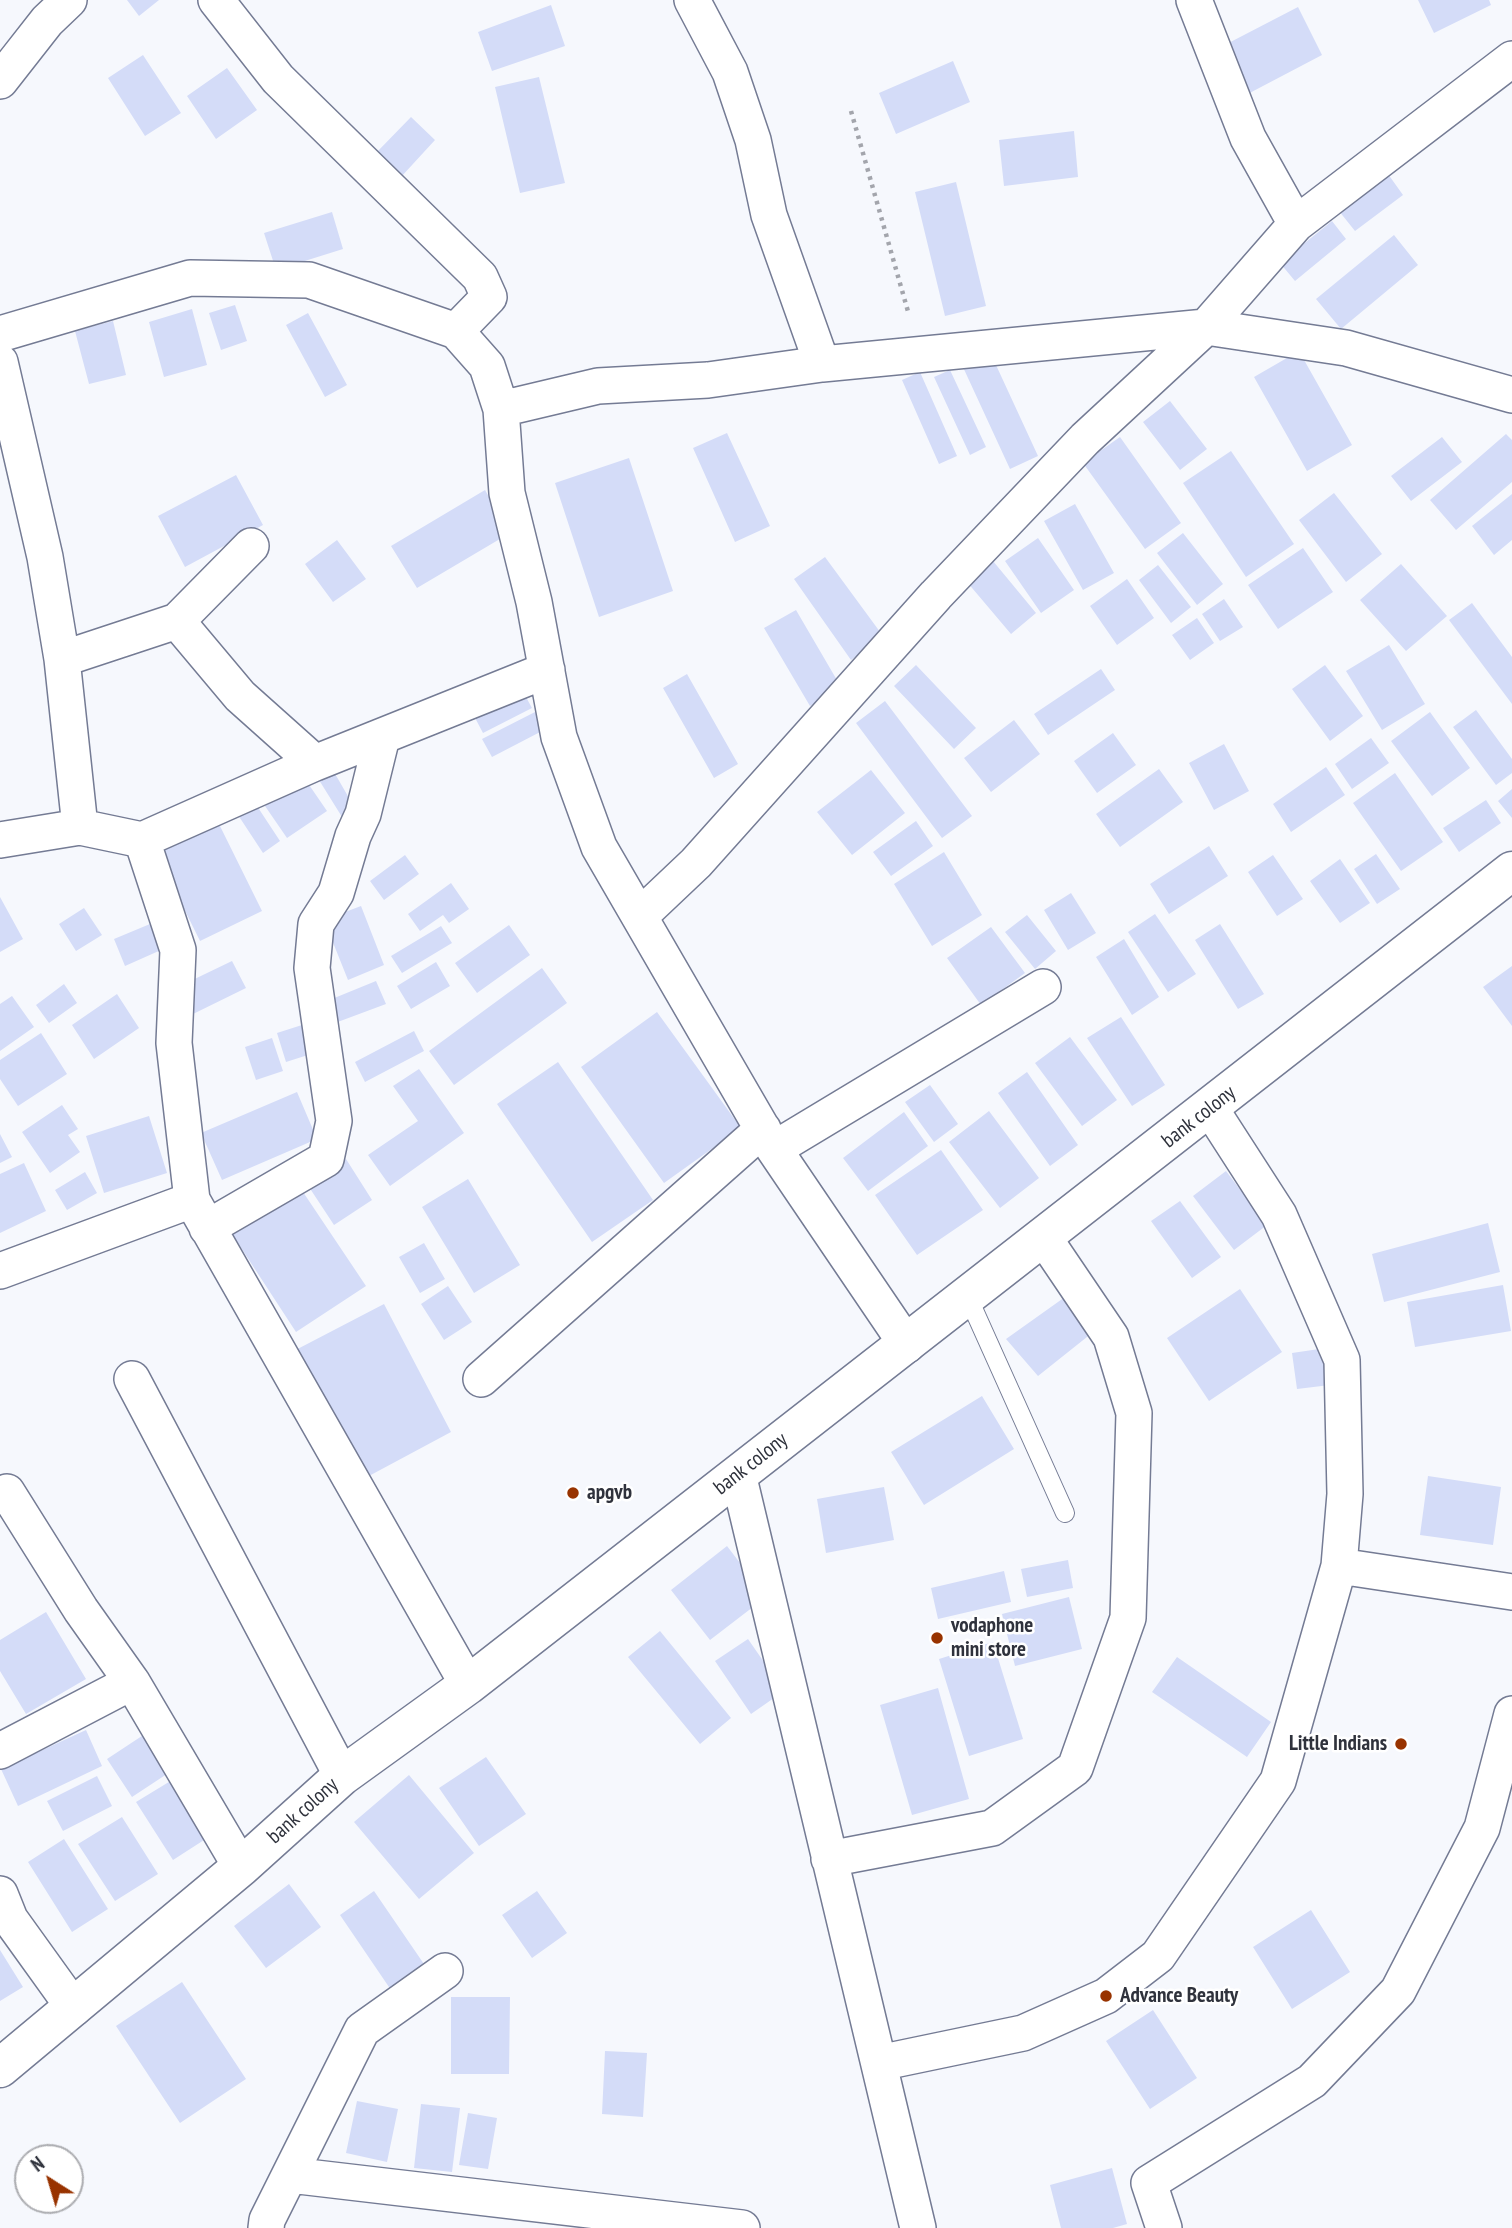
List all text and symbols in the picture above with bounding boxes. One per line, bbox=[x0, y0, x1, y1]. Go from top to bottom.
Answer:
street label: bank colony bbox=[1157, 1080, 1241, 1154]
street label: bank colony bbox=[709, 1427, 793, 1501]
place label: apgvb bbox=[587, 1480, 632, 1506]
marker: apgvb bbox=[565, 1485, 581, 1501]
place label: vodaphone mini store bbox=[951, 1613, 1033, 1663]
marker: vodaphone mini store bbox=[929, 1630, 945, 1646]
place label: Little Indians bbox=[1289, 1731, 1387, 1757]
marker: Little Indians bbox=[1393, 1736, 1409, 1752]
street label: bank colony bbox=[262, 1773, 344, 1849]
place label: Advance Beauty bbox=[1120, 1983, 1238, 2009]
marker: Advance Beauty bbox=[1098, 1988, 1114, 2004]
north arrow bbox=[14, 2144, 84, 2214]
text: N bbox=[26, 2151, 49, 2177]

